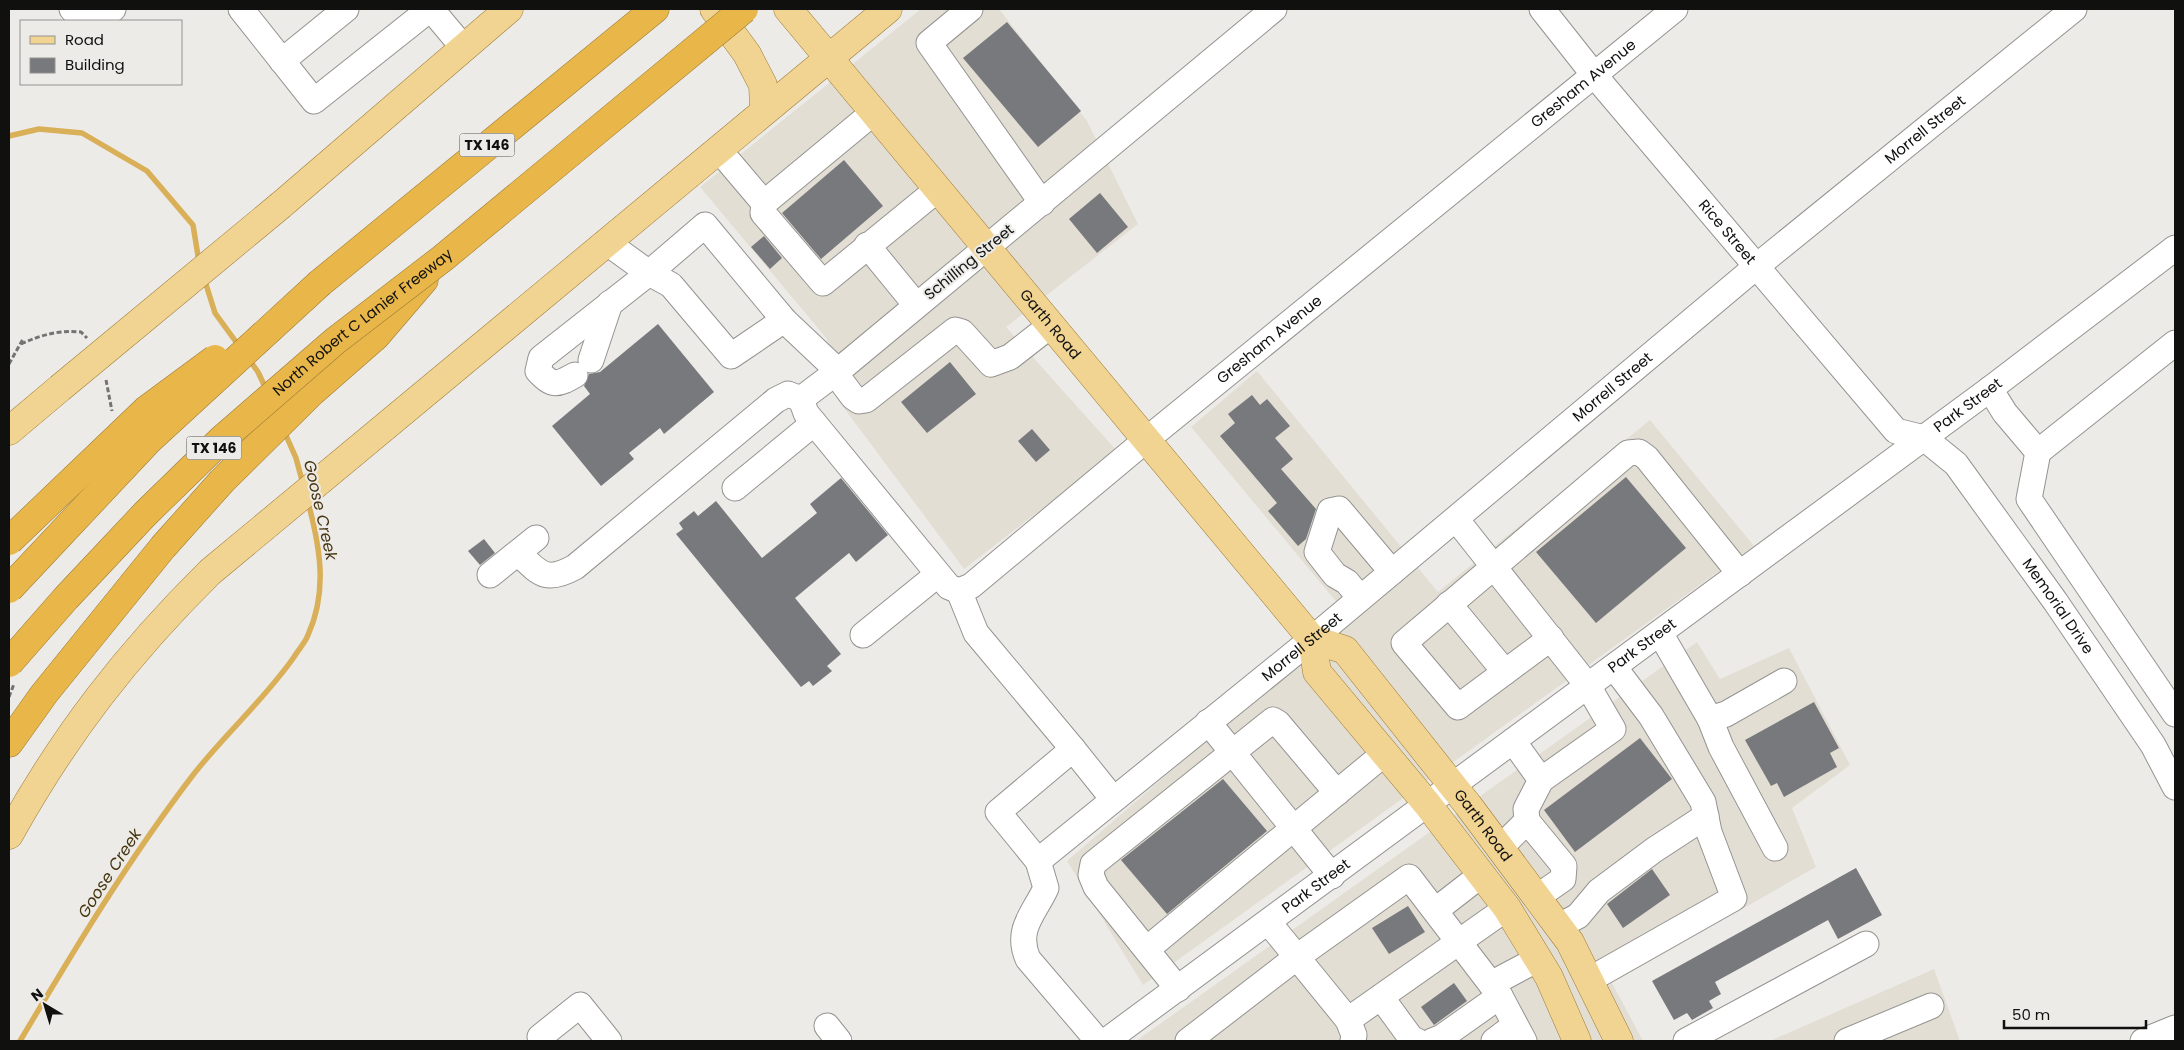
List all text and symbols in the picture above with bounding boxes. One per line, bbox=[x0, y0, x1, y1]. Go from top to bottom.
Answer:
legend bbox=[20, 20, 182, 85]
text: Road bbox=[65, 29, 104, 50]
street label: Gresham Avenue bbox=[1526, 34, 1640, 132]
text: Building bbox=[65, 54, 125, 75]
street label: Morrell Street bbox=[1880, 90, 1970, 168]
road number: TX 146 bbox=[460, 134, 514, 156]
street label: Rice Street bbox=[1694, 195, 1761, 269]
street label: Schilling Street bbox=[919, 219, 1018, 304]
street label: North Robert C Lanier Freeway bbox=[268, 243, 457, 401]
street label: Garth Road bbox=[1015, 284, 1086, 363]
street label: Gresham Avenue bbox=[1212, 290, 1326, 388]
street label: Morrell Street bbox=[1568, 347, 1657, 426]
street label: Park Street bbox=[1929, 373, 2006, 437]
road number: TX 146 bbox=[186, 436, 242, 459]
water label: Goose Creek bbox=[298, 458, 343, 563]
street label: Memorial Drive bbox=[2018, 554, 2099, 658]
street label: Morrell Street bbox=[1257, 607, 1346, 686]
street label: Park Street bbox=[1603, 613, 1680, 678]
street label: Garth Road bbox=[1449, 785, 1517, 866]
water label: Goose Creek bbox=[72, 823, 147, 922]
street label: Park Street bbox=[1277, 853, 1354, 918]
north arrow bbox=[20, 980, 70, 1030]
text: N bbox=[27, 984, 47, 1006]
scale bar bbox=[2004, 998, 2146, 1030]
text: 50 m bbox=[2012, 1004, 2050, 1025]

